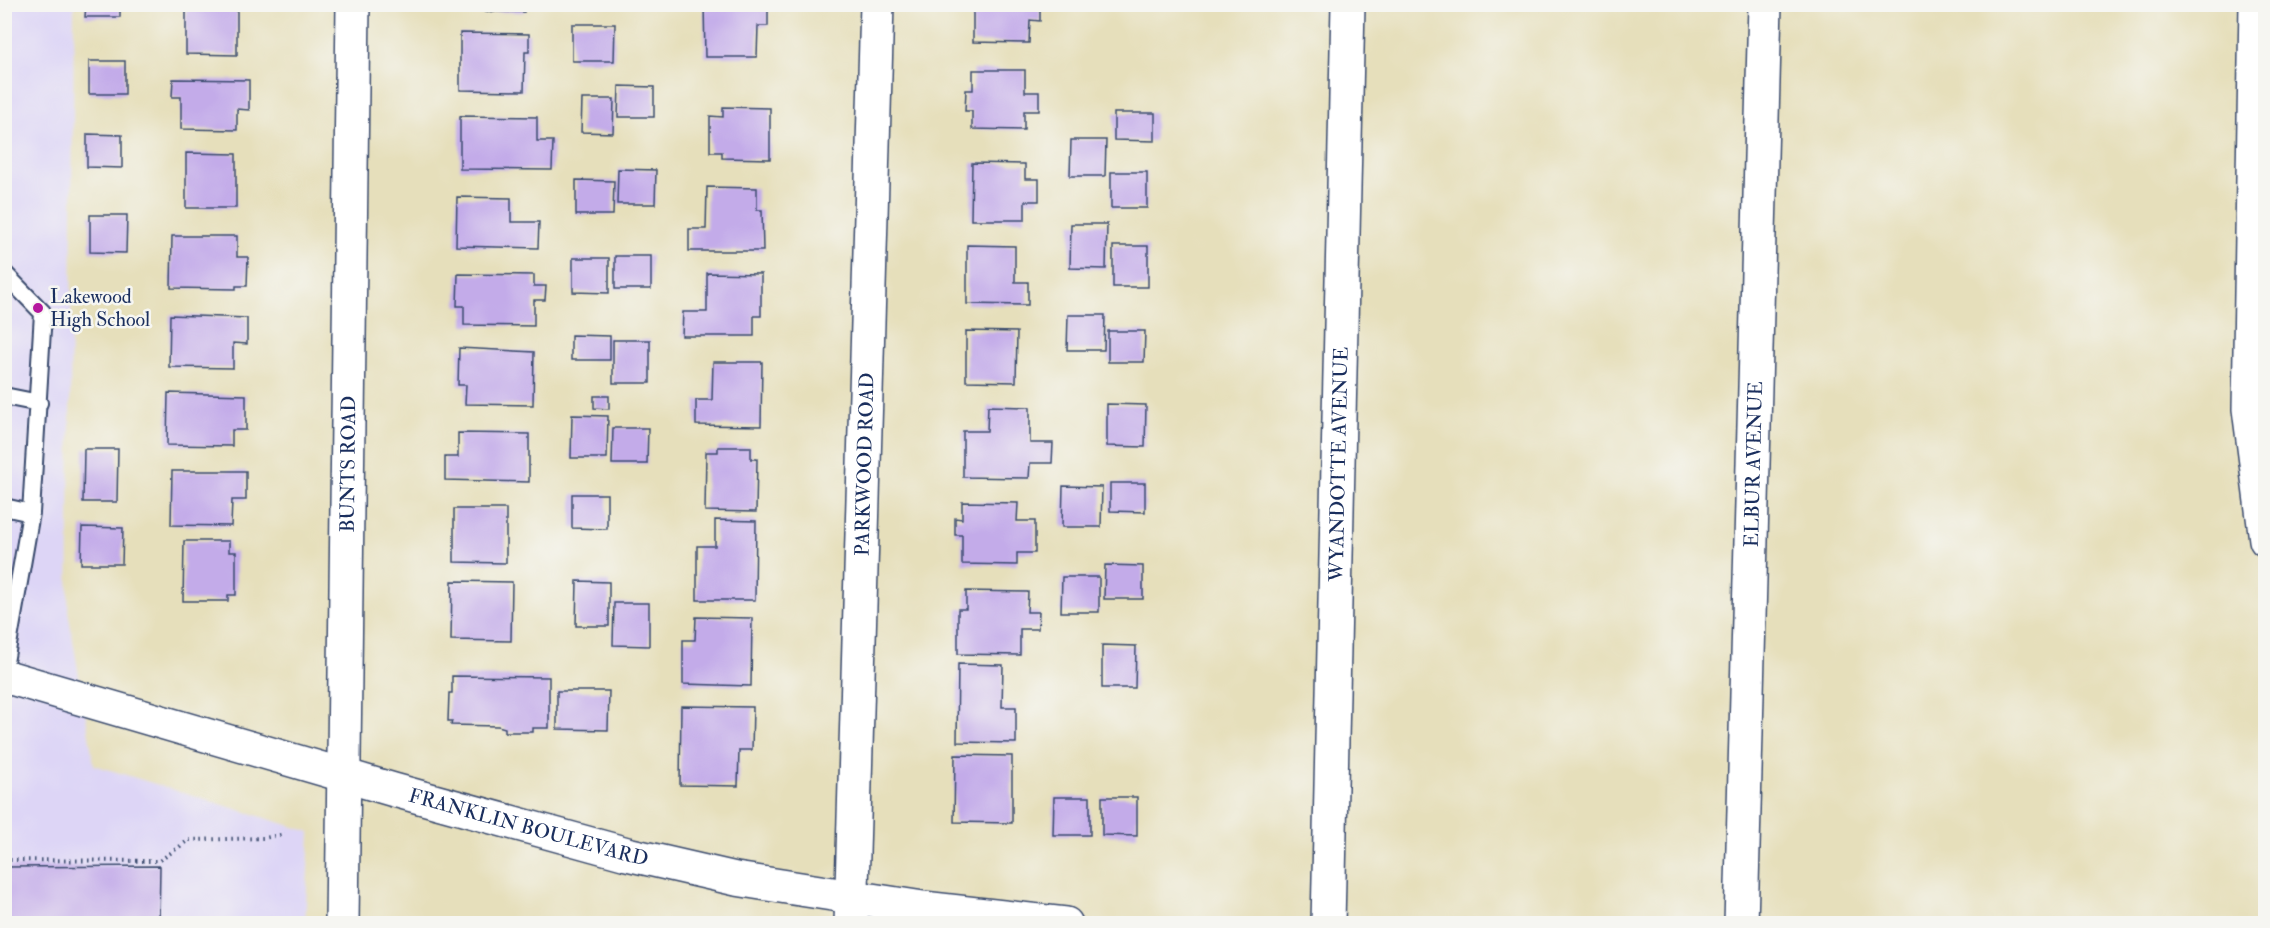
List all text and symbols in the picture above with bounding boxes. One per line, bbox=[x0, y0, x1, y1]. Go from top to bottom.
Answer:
place label: Lakewood High School bbox=[50, 284, 150, 332]
marker: Lakewood High School bbox=[31, 301, 45, 315]
street label: WYANDOTTE AVENUE bbox=[1323, 346, 1353, 583]
street label: PARKWOOD ROAD bbox=[849, 372, 879, 556]
street label: ELBUR AVENUE bbox=[1738, 381, 1768, 548]
street label: BUNTS ROAD bbox=[334, 395, 361, 533]
street label: FRANKLIN BOULEVARD bbox=[406, 782, 651, 871]

